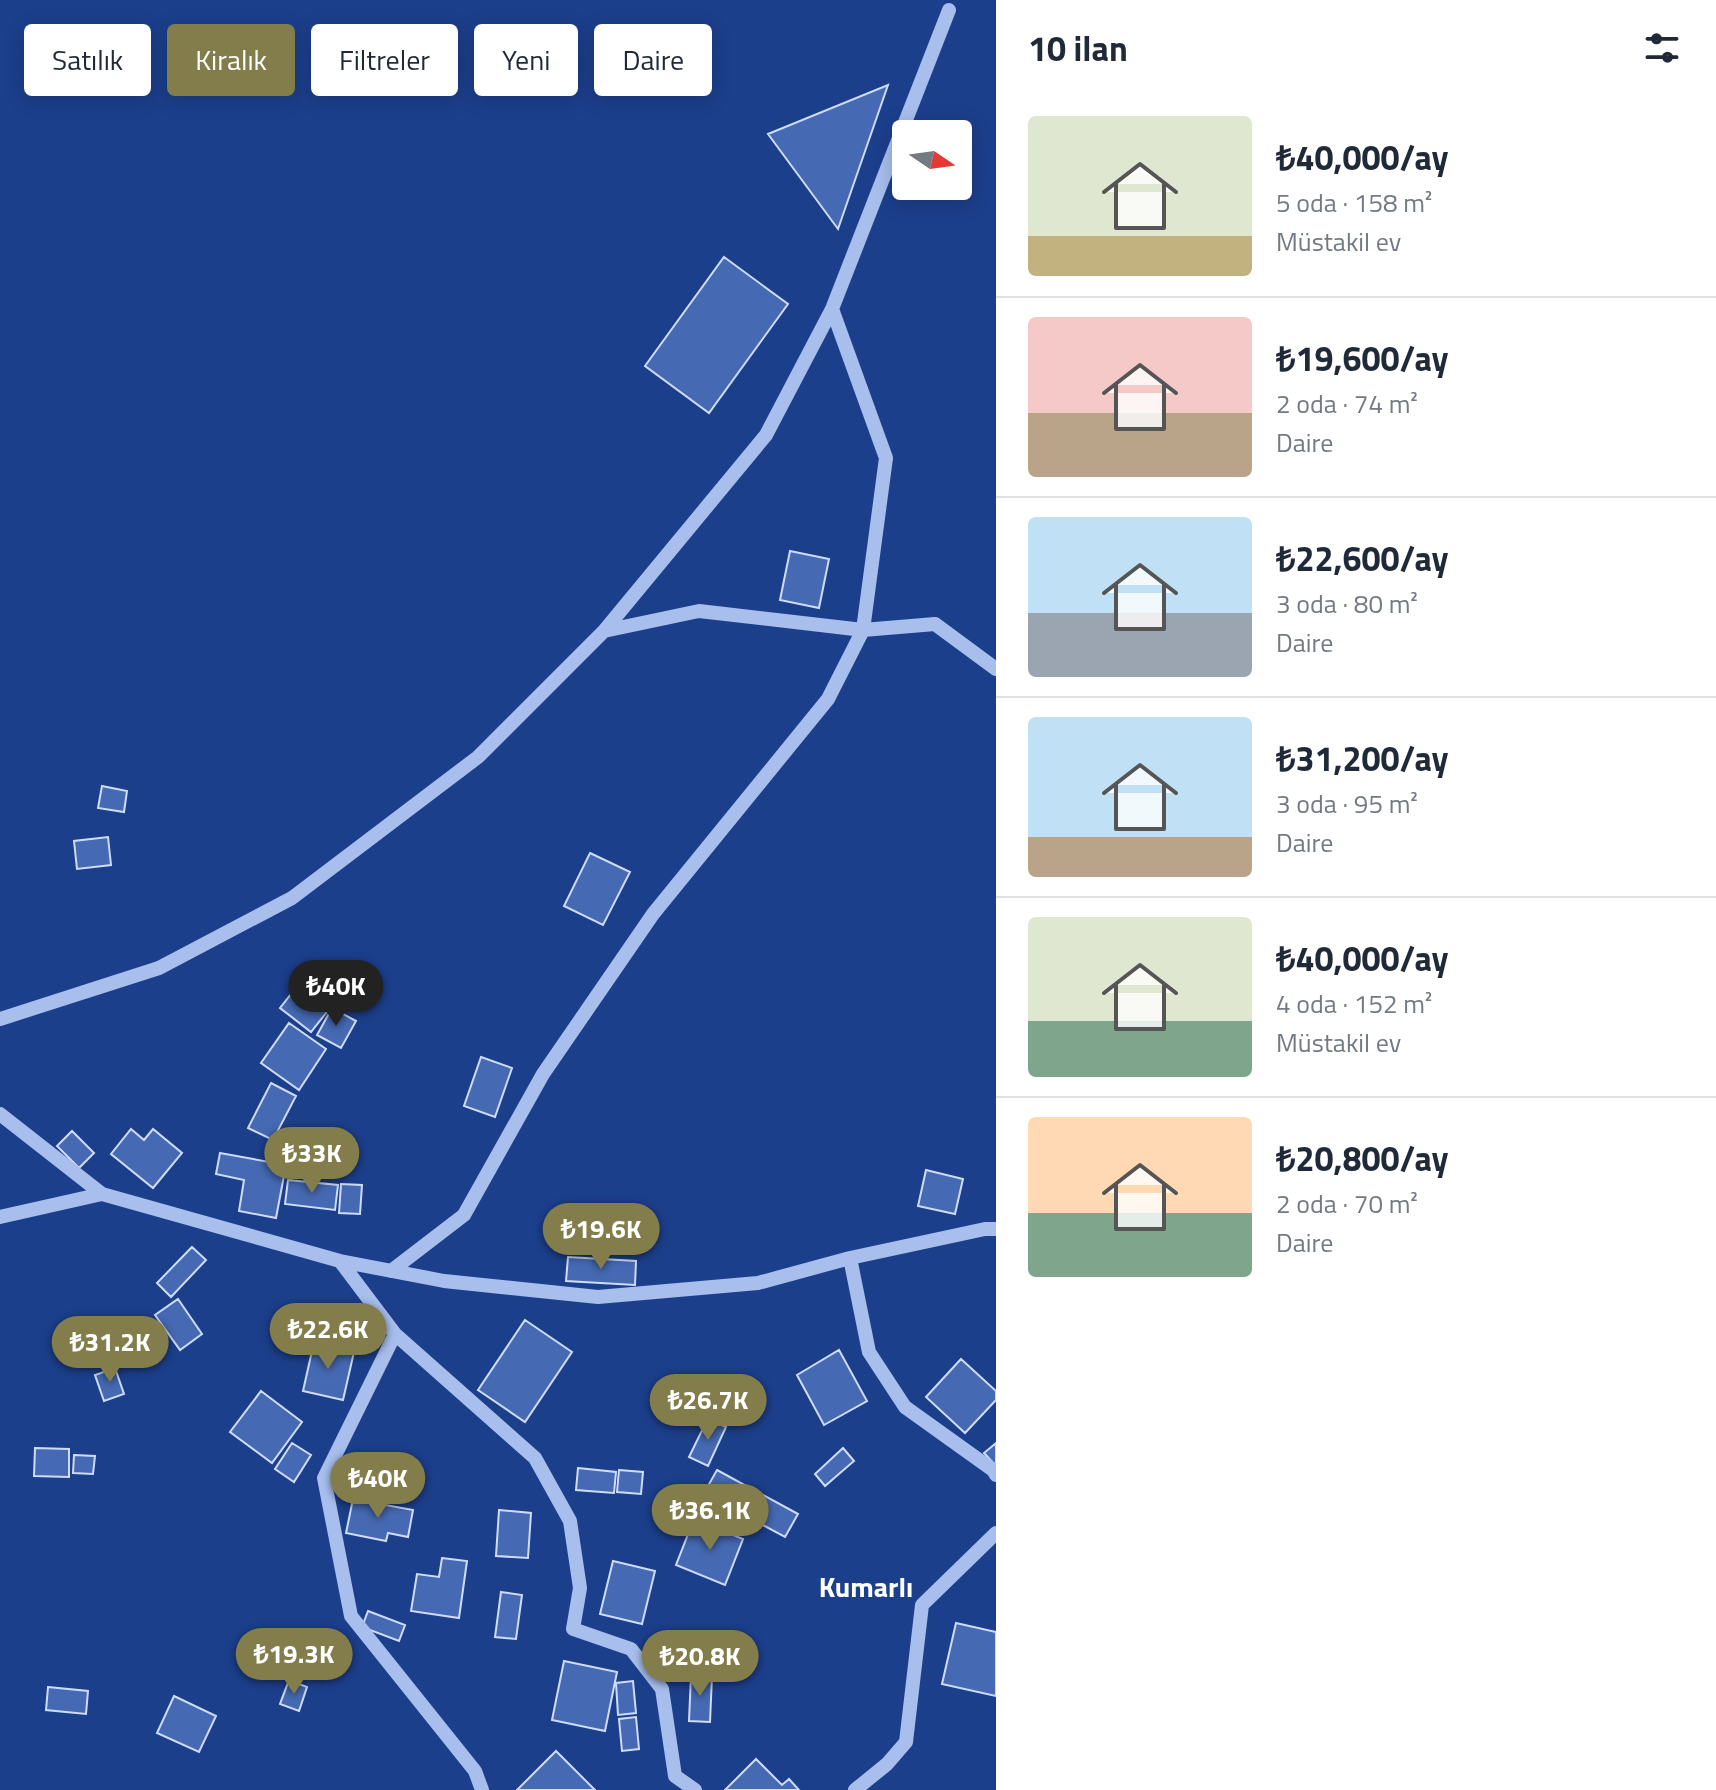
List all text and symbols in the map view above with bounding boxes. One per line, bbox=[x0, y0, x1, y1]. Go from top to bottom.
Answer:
text: 10 ilan bbox=[1028, 22, 1128, 74]
chip: Satılık bbox=[24, 24, 151, 96]
chip: Kiralık bbox=[167, 24, 295, 96]
chip: Filtreler bbox=[311, 24, 458, 96]
chip: Yeni bbox=[474, 24, 578, 96]
chip: Daire bbox=[594, 24, 712, 96]
icon: filters bbox=[1640, 26, 1684, 70]
north arrow bbox=[892, 120, 972, 200]
map controls bbox=[892, 120, 972, 200]
text: ₺40,000/ay bbox=[1276, 131, 1449, 183]
icon: home bbox=[1092, 148, 1188, 244]
text: 5 oda · 158 m² bbox=[1276, 183, 1432, 222]
text: Müstakil ev bbox=[1276, 222, 1401, 261]
text: ₺19,600/ay bbox=[1276, 332, 1449, 384]
icon: home bbox=[1092, 349, 1188, 445]
text: 2 oda · 74 m² bbox=[1276, 384, 1418, 423]
text: Daire bbox=[1276, 423, 1333, 462]
text: ₺22,600/ay bbox=[1276, 532, 1449, 584]
icon: home bbox=[1092, 549, 1188, 645]
text: 3 oda · 80 m² bbox=[1276, 584, 1418, 623]
text: Daire bbox=[1276, 623, 1333, 662]
text: ₺31,200/ay bbox=[1276, 732, 1449, 784]
icon: home bbox=[1092, 749, 1188, 845]
text: 3 oda · 95 m² bbox=[1276, 784, 1418, 823]
text: Daire bbox=[1276, 823, 1333, 862]
text: ₺40,000/ay bbox=[1276, 932, 1449, 984]
icon: home bbox=[1092, 949, 1188, 1045]
pin: ₺40K bbox=[289, 960, 383, 1028]
text: ₺40K bbox=[306, 966, 366, 1005]
text: 4 oda · 152 m² bbox=[1276, 984, 1432, 1023]
text: Müstakil ev bbox=[1276, 1023, 1401, 1062]
pin: ₺33K bbox=[265, 1127, 359, 1195]
text: ₺20,800/ay bbox=[1276, 1132, 1449, 1184]
text: ₺33K bbox=[282, 1133, 342, 1172]
icon: home bbox=[1092, 1149, 1188, 1245]
text: 2 oda · 70 m² bbox=[1276, 1184, 1418, 1223]
pin: ₺19.6K bbox=[536, 1203, 666, 1271]
text: ₺19.6K bbox=[561, 1209, 641, 1248]
text: Daire bbox=[1276, 1223, 1333, 1262]
pin: ₺22.6K bbox=[263, 1303, 393, 1371]
text: ₺22.6K bbox=[288, 1309, 368, 1348]
pin: ₺31.2K bbox=[45, 1316, 175, 1384]
text: ₺31.2K bbox=[70, 1322, 150, 1361]
pin: ₺26.7K bbox=[643, 1374, 773, 1442]
text: ₺26.7K bbox=[668, 1380, 748, 1419]
pin: ₺40K bbox=[331, 1452, 425, 1520]
text: ₺40K bbox=[348, 1458, 408, 1497]
pin: ₺36.1K bbox=[645, 1484, 775, 1552]
text: ₺36.1K bbox=[670, 1490, 750, 1529]
district label: Kumarlı bbox=[819, 1565, 913, 1608]
pin: ₺19.3K bbox=[229, 1628, 359, 1696]
pin: ₺20.8K bbox=[635, 1630, 765, 1698]
text: ₺19.3K bbox=[254, 1634, 334, 1673]
text: ₺20.8K bbox=[660, 1636, 740, 1675]

